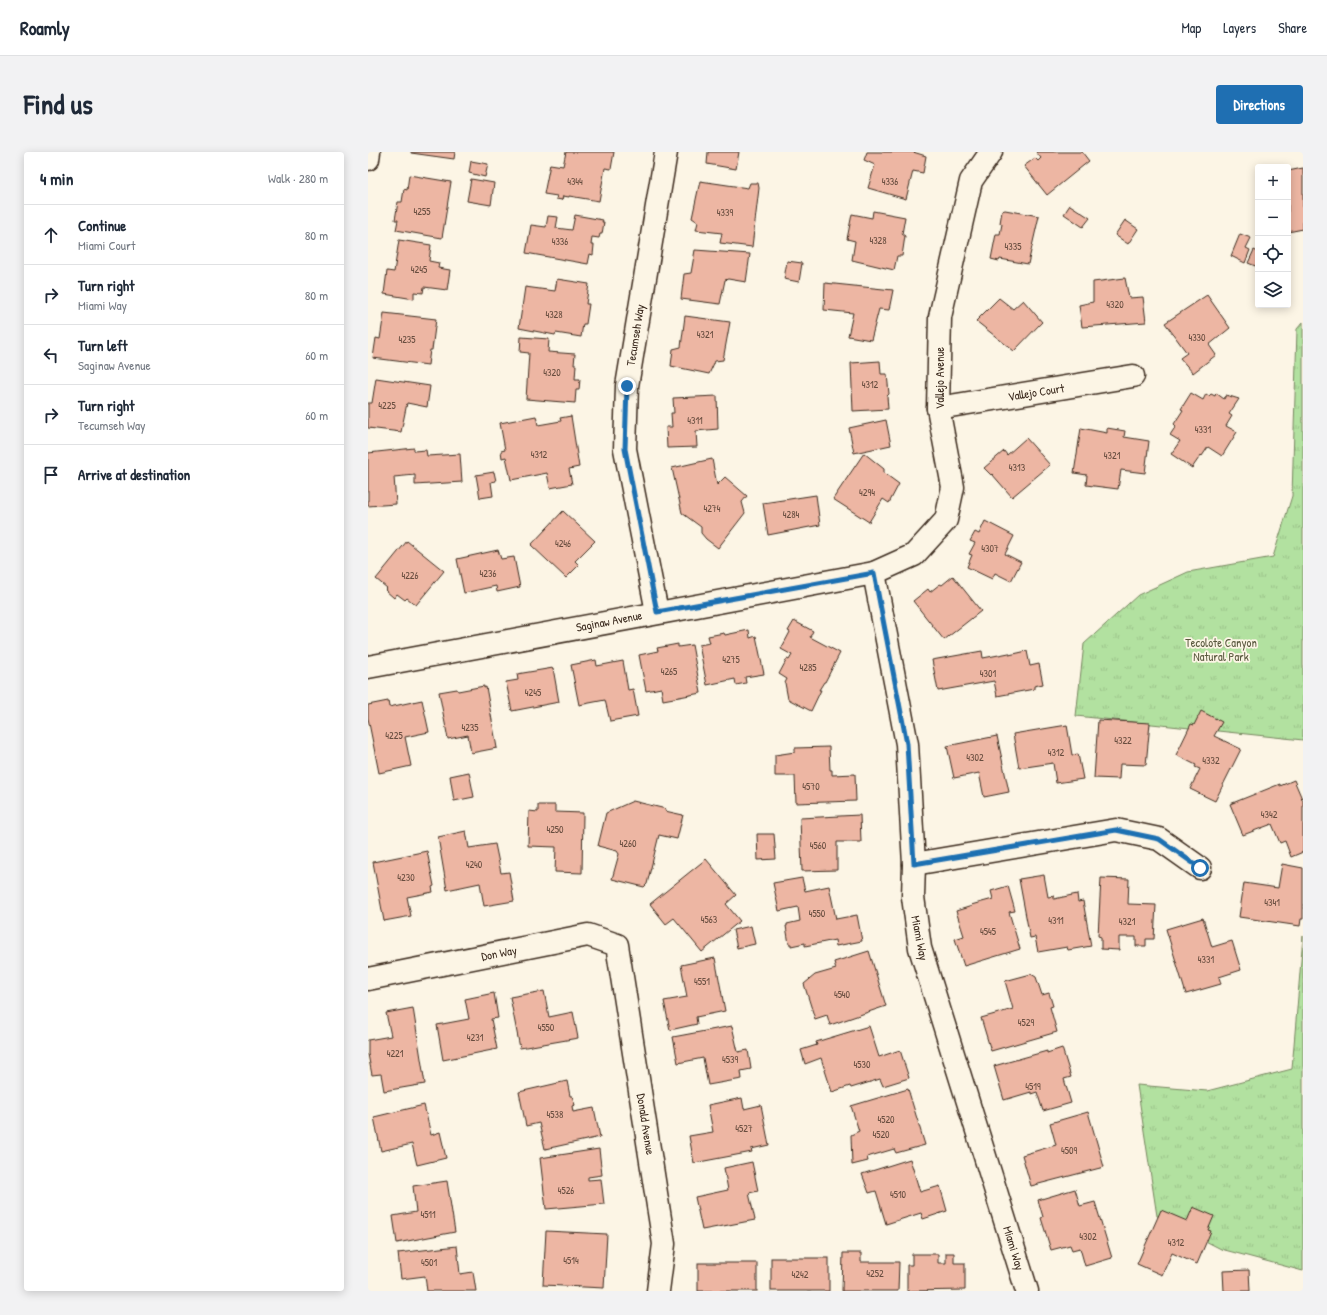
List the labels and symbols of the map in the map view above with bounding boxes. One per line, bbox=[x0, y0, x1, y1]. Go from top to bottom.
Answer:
house number: 4344 bbox=[567, 175, 583, 188]
house number: 4336 bbox=[882, 175, 898, 188]
house number: 4255 bbox=[414, 205, 431, 218]
house number: 4339 bbox=[717, 206, 734, 219]
house number: 4328 bbox=[869, 234, 887, 247]
house number: 4336 bbox=[552, 235, 568, 248]
house number: 4335 bbox=[1005, 240, 1022, 253]
house number: 4245 bbox=[411, 263, 428, 276]
house number: 4320 bbox=[1106, 298, 1124, 311]
street label: Tecumseh Way bbox=[622, 303, 648, 367]
house number: 4328 bbox=[545, 308, 563, 321]
house number: 4321 bbox=[697, 328, 714, 341]
house number: 4330 bbox=[1188, 331, 1206, 344]
house number: 4235 bbox=[398, 333, 416, 346]
street label: Vallejo Avenue bbox=[931, 347, 948, 409]
house number: 4320 bbox=[543, 366, 561, 379]
route end bbox=[618, 377, 636, 395]
house number: 4312 bbox=[862, 378, 879, 391]
street label: Vallejo Court bbox=[1007, 379, 1066, 405]
house number: 4225 bbox=[378, 399, 396, 412]
house number: 4311 bbox=[687, 414, 703, 427]
house number: 4331 bbox=[1195, 423, 1212, 436]
house number: 4312 bbox=[531, 448, 548, 461]
house number: 4321 bbox=[1104, 449, 1121, 462]
house number: 4313 bbox=[1009, 461, 1026, 474]
house number: 4294 bbox=[859, 486, 875, 499]
house number: 4274 bbox=[703, 502, 721, 515]
house number: 4284 bbox=[783, 508, 800, 521]
house number: 4246 bbox=[555, 537, 571, 550]
house number: 4307 bbox=[981, 542, 999, 555]
house number: 4236 bbox=[480, 567, 496, 580]
house number: 4226 bbox=[401, 569, 419, 582]
street label: Saginaw Avenue bbox=[574, 606, 644, 636]
park label: Tecolote Canyon Natural Park bbox=[1185, 634, 1257, 665]
house number: 4275 bbox=[722, 653, 741, 666]
house number: 4285 bbox=[800, 661, 817, 674]
house number: 4265 bbox=[661, 665, 678, 678]
house number: 4301 bbox=[980, 667, 997, 680]
house number: 4245 bbox=[525, 686, 542, 699]
house number: 4235 bbox=[461, 721, 479, 734]
house number: 4225 bbox=[385, 729, 403, 742]
house number: 4322 bbox=[1114, 734, 1132, 747]
house number: 4312 bbox=[1048, 746, 1065, 759]
house number: 4302 bbox=[966, 751, 984, 764]
house number: 4332 bbox=[1202, 754, 1220, 767]
house number: 4570 bbox=[802, 780, 820, 793]
house number: 4342 bbox=[1261, 808, 1278, 821]
house number: 4250 bbox=[546, 823, 564, 836]
house number: 4260 bbox=[620, 837, 637, 850]
house number: 4560 bbox=[810, 839, 827, 852]
house number: 4240 bbox=[466, 858, 483, 871]
route start bbox=[1191, 859, 1209, 877]
house number: 4230 bbox=[397, 871, 415, 884]
house number: 4341 bbox=[1264, 896, 1280, 909]
house number: 4550 bbox=[809, 907, 826, 920]
house number: 4563 bbox=[701, 913, 718, 926]
street label: Miami Way bbox=[907, 914, 933, 962]
house number: 4311 bbox=[1048, 914, 1064, 927]
house number: 4321 bbox=[1119, 915, 1136, 928]
house number: 4545 bbox=[980, 925, 997, 938]
street label: Don Way bbox=[480, 941, 518, 965]
house number: 4331 bbox=[1198, 953, 1215, 966]
house number: 4551 bbox=[694, 975, 710, 988]
house number: 4540 bbox=[834, 988, 851, 1001]
house number: 4529 bbox=[1018, 1016, 1034, 1029]
house number: 4550 bbox=[538, 1021, 555, 1034]
house number: 4231 bbox=[467, 1031, 484, 1044]
house number: 4221 bbox=[387, 1047, 404, 1060]
house number: 4539 bbox=[722, 1053, 738, 1066]
house number: 4530 bbox=[854, 1058, 871, 1071]
house number: 4519 bbox=[1025, 1080, 1041, 1093]
street label: Donald Avenue bbox=[633, 1092, 659, 1156]
house number: 4538 bbox=[547, 1108, 563, 1121]
house number: 4520 bbox=[877, 1113, 895, 1126]
house number: 4527 bbox=[735, 1122, 753, 1135]
house number: 4520 bbox=[872, 1128, 890, 1141]
house number: 4509 bbox=[1061, 1144, 1077, 1157]
house number: 4526 bbox=[558, 1184, 574, 1197]
house number: 4510 bbox=[890, 1188, 907, 1201]
house number: 4511 bbox=[420, 1208, 436, 1221]
street label: Miami Way bbox=[999, 1224, 1029, 1272]
house number: 4302 bbox=[1079, 1230, 1097, 1243]
house number: 4312 bbox=[1168, 1236, 1185, 1249]
house number: 4514 bbox=[563, 1254, 579, 1267]
house number: 4501 bbox=[421, 1256, 437, 1269]
house number: 4252 bbox=[866, 1267, 884, 1280]
house number: 4242 bbox=[792, 1268, 809, 1281]

